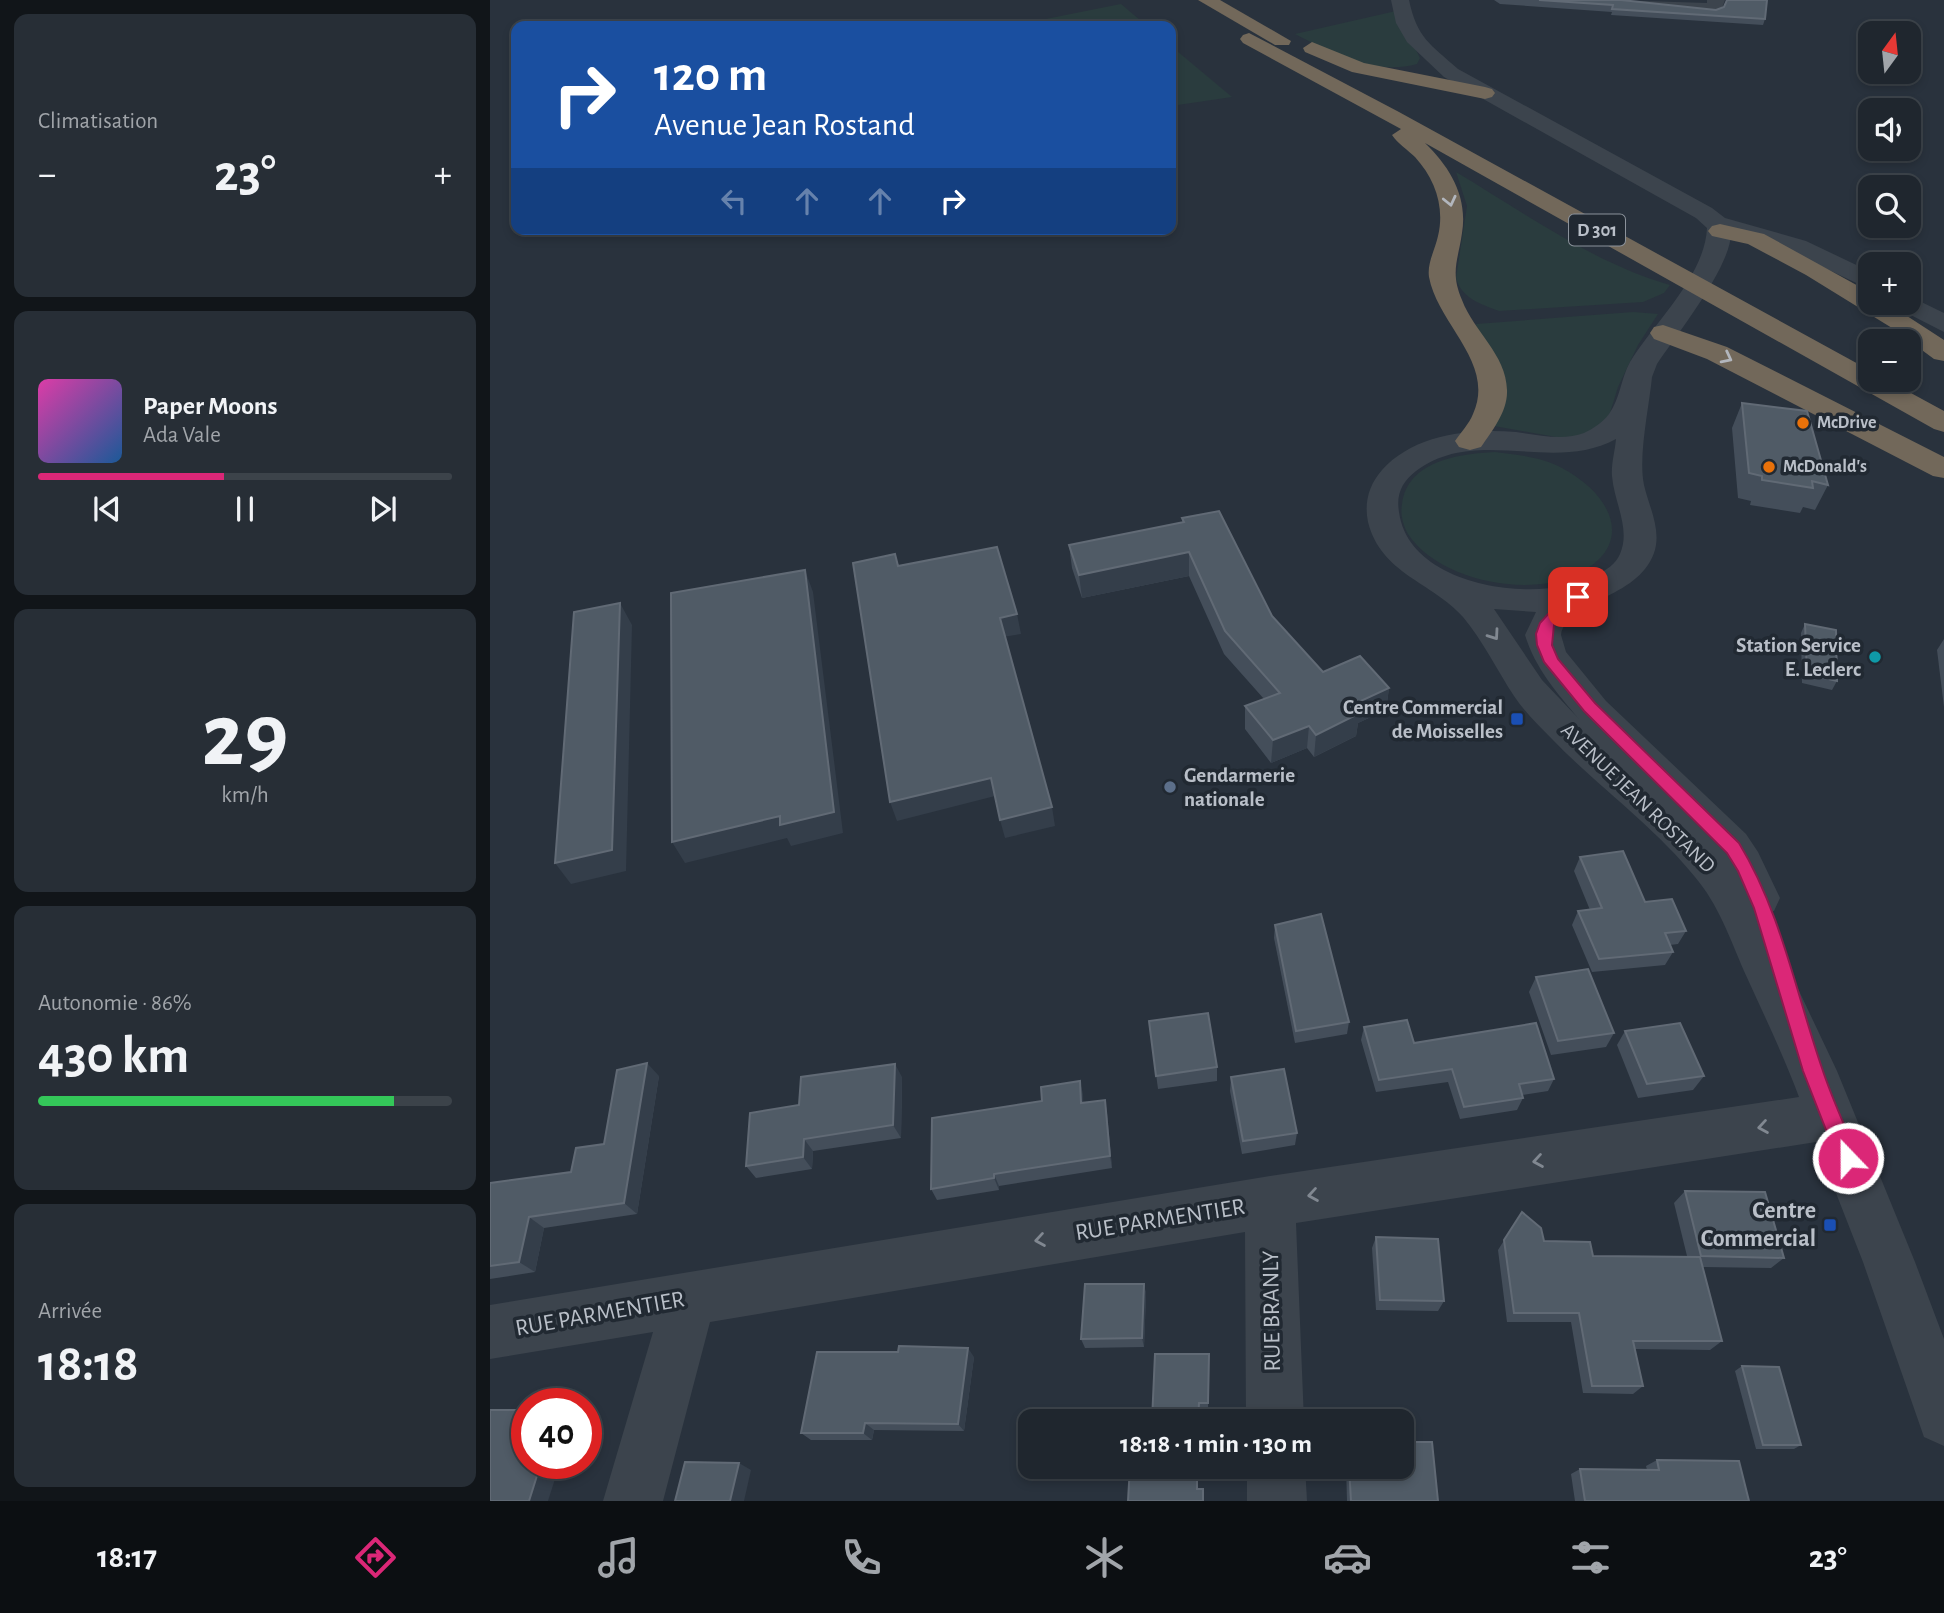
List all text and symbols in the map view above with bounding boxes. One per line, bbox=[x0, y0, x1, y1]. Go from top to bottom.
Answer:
north arrow bbox=[1858, 21, 1922, 84]
map controls bbox=[1858, 21, 1921, 392]
icon: right bbox=[539, 49, 630, 140]
text: 120 m bbox=[654, 51, 767, 100]
button: sound bbox=[1858, 98, 1921, 161]
text: Avenue Jean Rostand bbox=[654, 109, 915, 141]
text: Climatisation bbox=[38, 110, 158, 133]
text: 23° bbox=[214, 148, 276, 200]
text: − bbox=[38, 156, 56, 194]
text: + bbox=[434, 156, 452, 194]
button: search bbox=[1858, 175, 1921, 238]
icon: left bbox=[715, 182, 753, 220]
icon: ahead bbox=[788, 182, 826, 220]
icon: ahead bbox=[861, 182, 899, 220]
icon: right bbox=[934, 182, 972, 220]
one-way arrow bbox=[1442, 194, 1456, 206]
road number: D 301 bbox=[1569, 214, 1625, 246]
button: + bbox=[1858, 252, 1921, 315]
button: − bbox=[1858, 329, 1921, 392]
one-way arrow bbox=[1720, 350, 1732, 364]
text: Paper Moons bbox=[143, 393, 278, 419]
place label: McDrive bbox=[1817, 414, 1877, 432]
marker: McDrive bbox=[1795, 415, 1811, 431]
text: Ada Vale bbox=[143, 424, 221, 447]
place label: McDonald's bbox=[1783, 458, 1867, 476]
marker: McDonald's bbox=[1761, 459, 1777, 475]
icon: previous bbox=[88, 490, 126, 528]
icon: pause bbox=[226, 490, 264, 528]
icon: next bbox=[364, 490, 402, 528]
pin bbox=[1548, 567, 1608, 627]
icon: arrive bbox=[1559, 578, 1597, 616]
one-way arrow bbox=[1486, 627, 1498, 640]
place label: Station Service E. Leclerc bbox=[1736, 635, 1861, 680]
marker: Station Service E. Leclerc bbox=[1867, 649, 1883, 665]
text: 29 bbox=[202, 691, 288, 782]
place label: Centre Commercial de Moisselles bbox=[1343, 697, 1503, 742]
marker: Centre Commercial de Moisselles bbox=[1509, 711, 1525, 727]
street label: AVENUE JEAN ROSTAND bbox=[1557, 719, 1719, 877]
place label: Gendarmerie nationale bbox=[1184, 765, 1295, 810]
marker: Gendarmerie nationale bbox=[1162, 779, 1178, 795]
text: km/h bbox=[221, 784, 269, 807]
text: Autonomie · 86% bbox=[38, 992, 192, 1015]
text: 430 km bbox=[38, 1030, 189, 1082]
one-way arrow bbox=[1757, 1119, 1769, 1134]
position arrow bbox=[1811, 1121, 1885, 1195]
one-way arrow bbox=[1532, 1153, 1544, 1168]
one-way arrow bbox=[1307, 1188, 1319, 1203]
street label: RUE PARMENTIER bbox=[1073, 1195, 1247, 1245]
place label: Centre Commercial bbox=[1701, 1199, 1816, 1251]
marker: Centre Commercial bbox=[1822, 1217, 1838, 1233]
one-way arrow bbox=[1034, 1232, 1046, 1247]
street label: RUE BRANLY bbox=[1259, 1250, 1285, 1372]
street label: RUE PARMENTIER bbox=[513, 1287, 687, 1341]
text: Arrivée bbox=[38, 1300, 102, 1323]
text: 18:18 bbox=[38, 1338, 139, 1390]
speed limit sign: 40 bbox=[511, 1388, 602, 1479]
text: 18:18 · 1 min · 130 m bbox=[1120, 1431, 1312, 1457]
icon: directions bbox=[351, 1533, 400, 1582]
icon: music bbox=[594, 1533, 643, 1582]
icon: phone bbox=[837, 1533, 886, 1582]
icon: climate bbox=[1080, 1533, 1129, 1582]
icon: car bbox=[1323, 1533, 1372, 1582]
icon: filters bbox=[1566, 1533, 1615, 1582]
text: 18:17 bbox=[97, 1541, 157, 1573]
text: 23° bbox=[1809, 1541, 1847, 1573]

